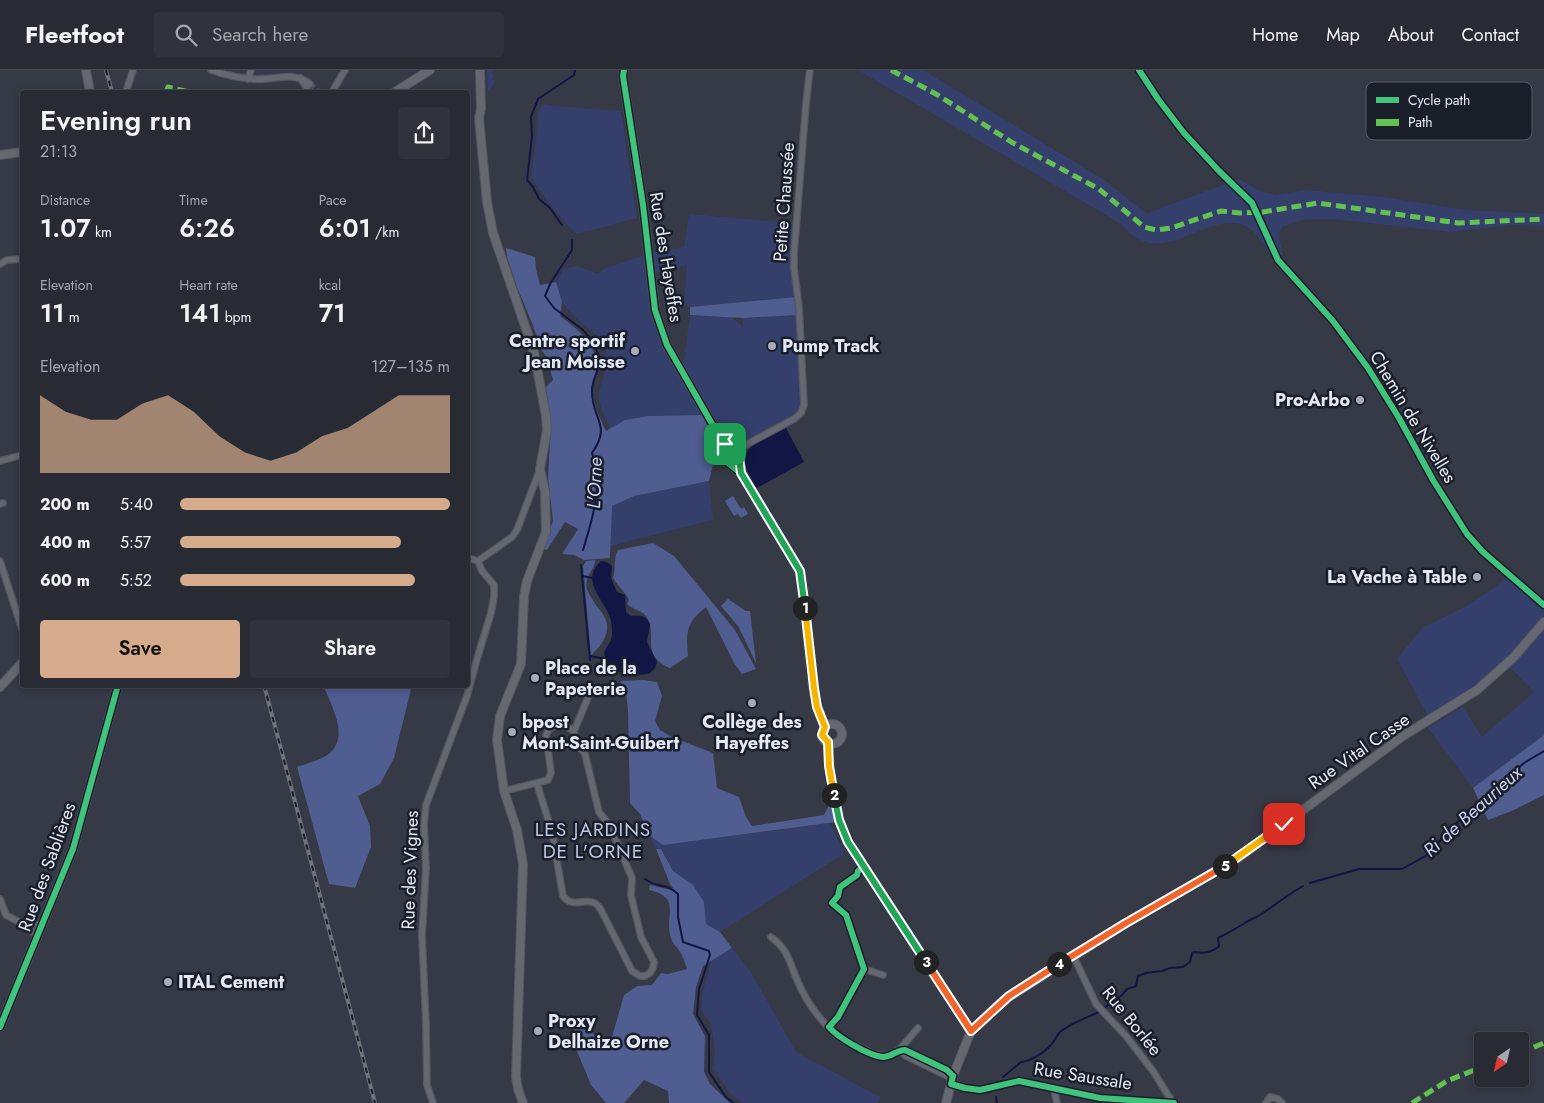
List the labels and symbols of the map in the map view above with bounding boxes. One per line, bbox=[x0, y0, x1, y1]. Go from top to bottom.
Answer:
legend bbox=[1366, 82, 1532, 140]
text: Cycle path bbox=[1408, 90, 1470, 110]
text: Path bbox=[1408, 112, 1433, 132]
street label: Petite Chaussée bbox=[767, 141, 801, 263]
street label: Rue des Hayeffes bbox=[643, 190, 689, 324]
place label: Centre sportif Jean Moisse bbox=[509, 328, 626, 375]
place label: Pump Track bbox=[782, 333, 880, 359]
marker: Pump Track bbox=[766, 340, 778, 352]
marker: Centre sportif Jean Moisse bbox=[629, 345, 641, 357]
street label: Chemin de Nivelles bbox=[1363, 346, 1463, 488]
place label: Pro-Arbo bbox=[1275, 387, 1350, 413]
marker: Pro-Arbo bbox=[1354, 394, 1366, 406]
pin bbox=[704, 423, 746, 465]
water label: L'Orne bbox=[580, 456, 609, 509]
place label: La Vache à Table bbox=[1327, 564, 1467, 590]
marker: La Vache à Table bbox=[1471, 571, 1483, 583]
pin: 1 bbox=[792, 596, 818, 620]
place label: Place de la Papeterie bbox=[545, 655, 637, 702]
marker: Place de la Papeterie bbox=[529, 672, 541, 684]
marker: Collège des Hayeffes bbox=[746, 697, 758, 709]
street label: Rue Vital Casse bbox=[1303, 706, 1415, 796]
place label: bpost Mont-Saint-Guibert bbox=[522, 709, 680, 756]
place label: Collège des Hayeffes bbox=[702, 709, 802, 756]
marker: bpost Mont-Saint-Guibert bbox=[506, 726, 518, 738]
water label: Ri de Beaurieux bbox=[1417, 759, 1529, 863]
pin: 2 bbox=[822, 782, 846, 808]
street label: Rue des Sablières bbox=[12, 799, 82, 935]
pin bbox=[1263, 803, 1305, 845]
street label: Rue des Vignes bbox=[395, 810, 425, 930]
district label: LES JARDINS DE L'ORNE bbox=[535, 816, 651, 865]
pin: 5 bbox=[1212, 854, 1238, 878]
pin: 3 bbox=[914, 950, 938, 974]
pin: 4 bbox=[1046, 952, 1072, 976]
place label: ITAL Cement bbox=[178, 969, 285, 995]
marker: ITAL Cement bbox=[162, 976, 174, 988]
street label: Rue Borlée bbox=[1096, 981, 1168, 1061]
place label: Proxy Delhaize Orne bbox=[548, 1008, 669, 1055]
marker: Proxy Delhaize Orne bbox=[532, 1025, 544, 1037]
north arrow bbox=[1474, 1032, 1529, 1088]
street label: Rue Saussale bbox=[1032, 1055, 1134, 1097]

